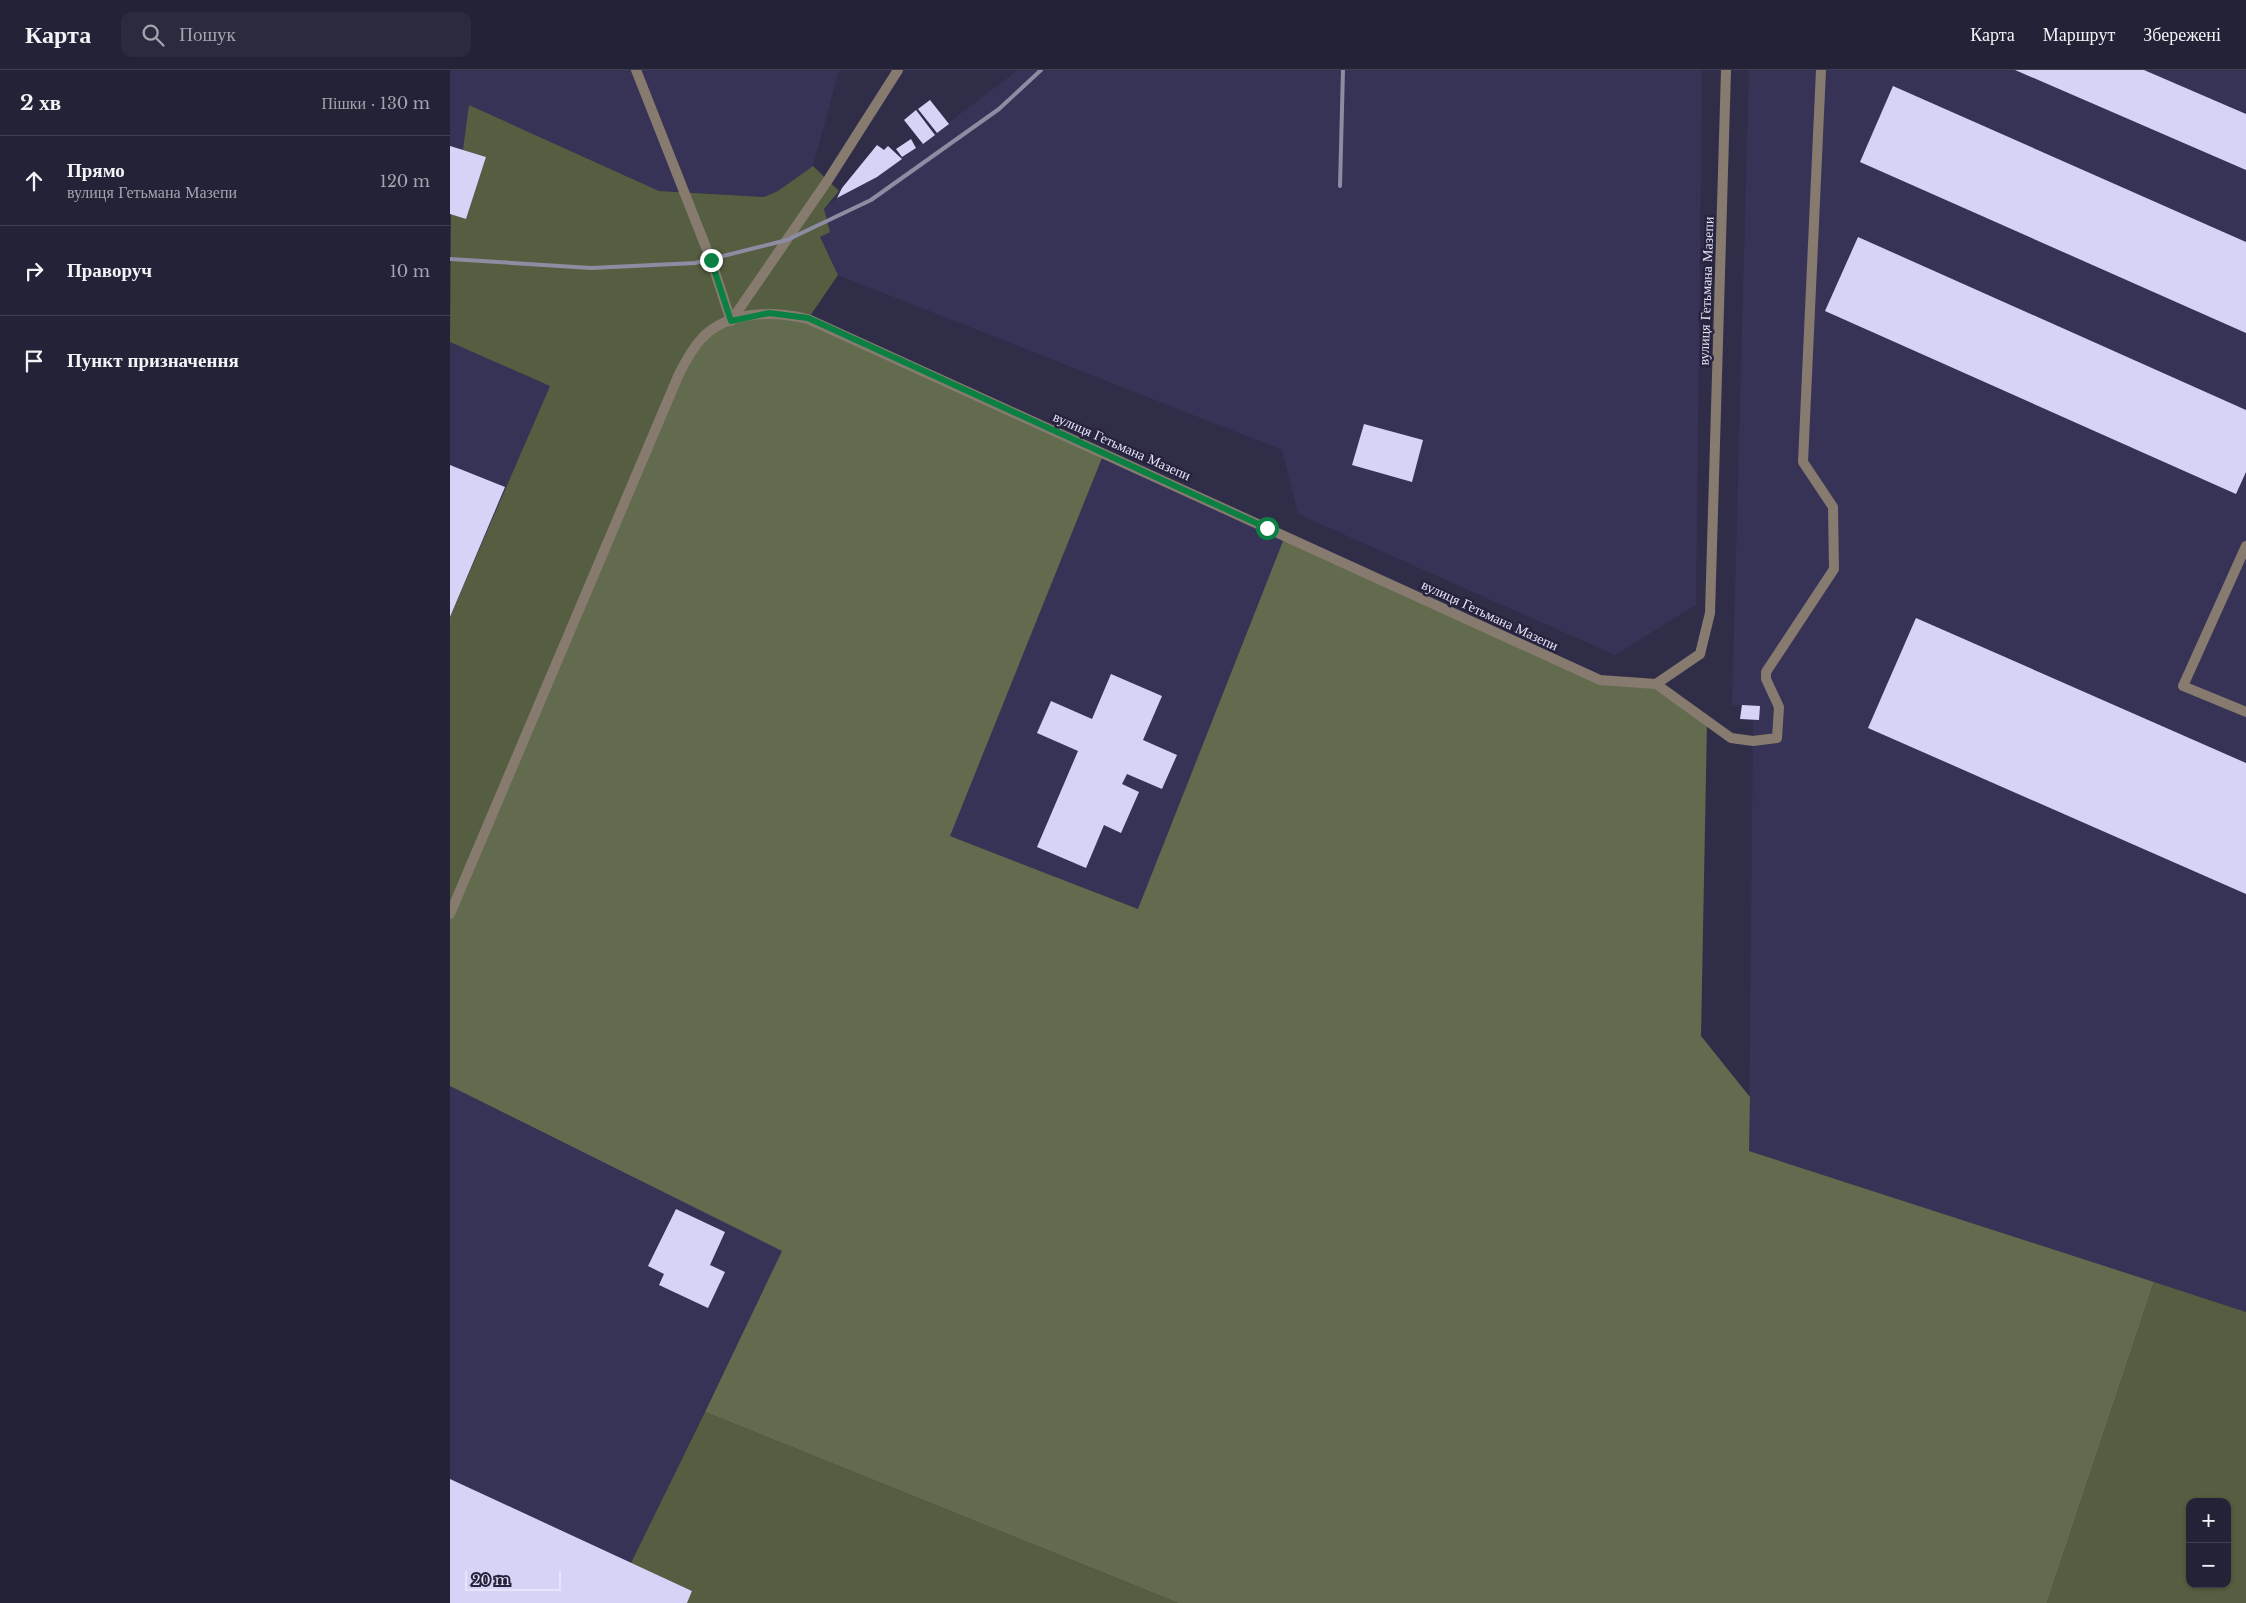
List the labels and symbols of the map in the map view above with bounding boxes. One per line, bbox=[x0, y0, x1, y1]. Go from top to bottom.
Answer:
street label: вулиця Гетьмана Мазепи bbox=[1694, 216, 1718, 366]
route end bbox=[700, 249, 723, 272]
street label: вулиця Гетьмана Мазепи bbox=[1050, 408, 1194, 485]
route start bbox=[1256, 517, 1279, 540]
street label: вулиця Гетьмана Мазепи bbox=[1419, 575, 1562, 655]
scale bar bbox=[465, 1568, 561, 1591]

